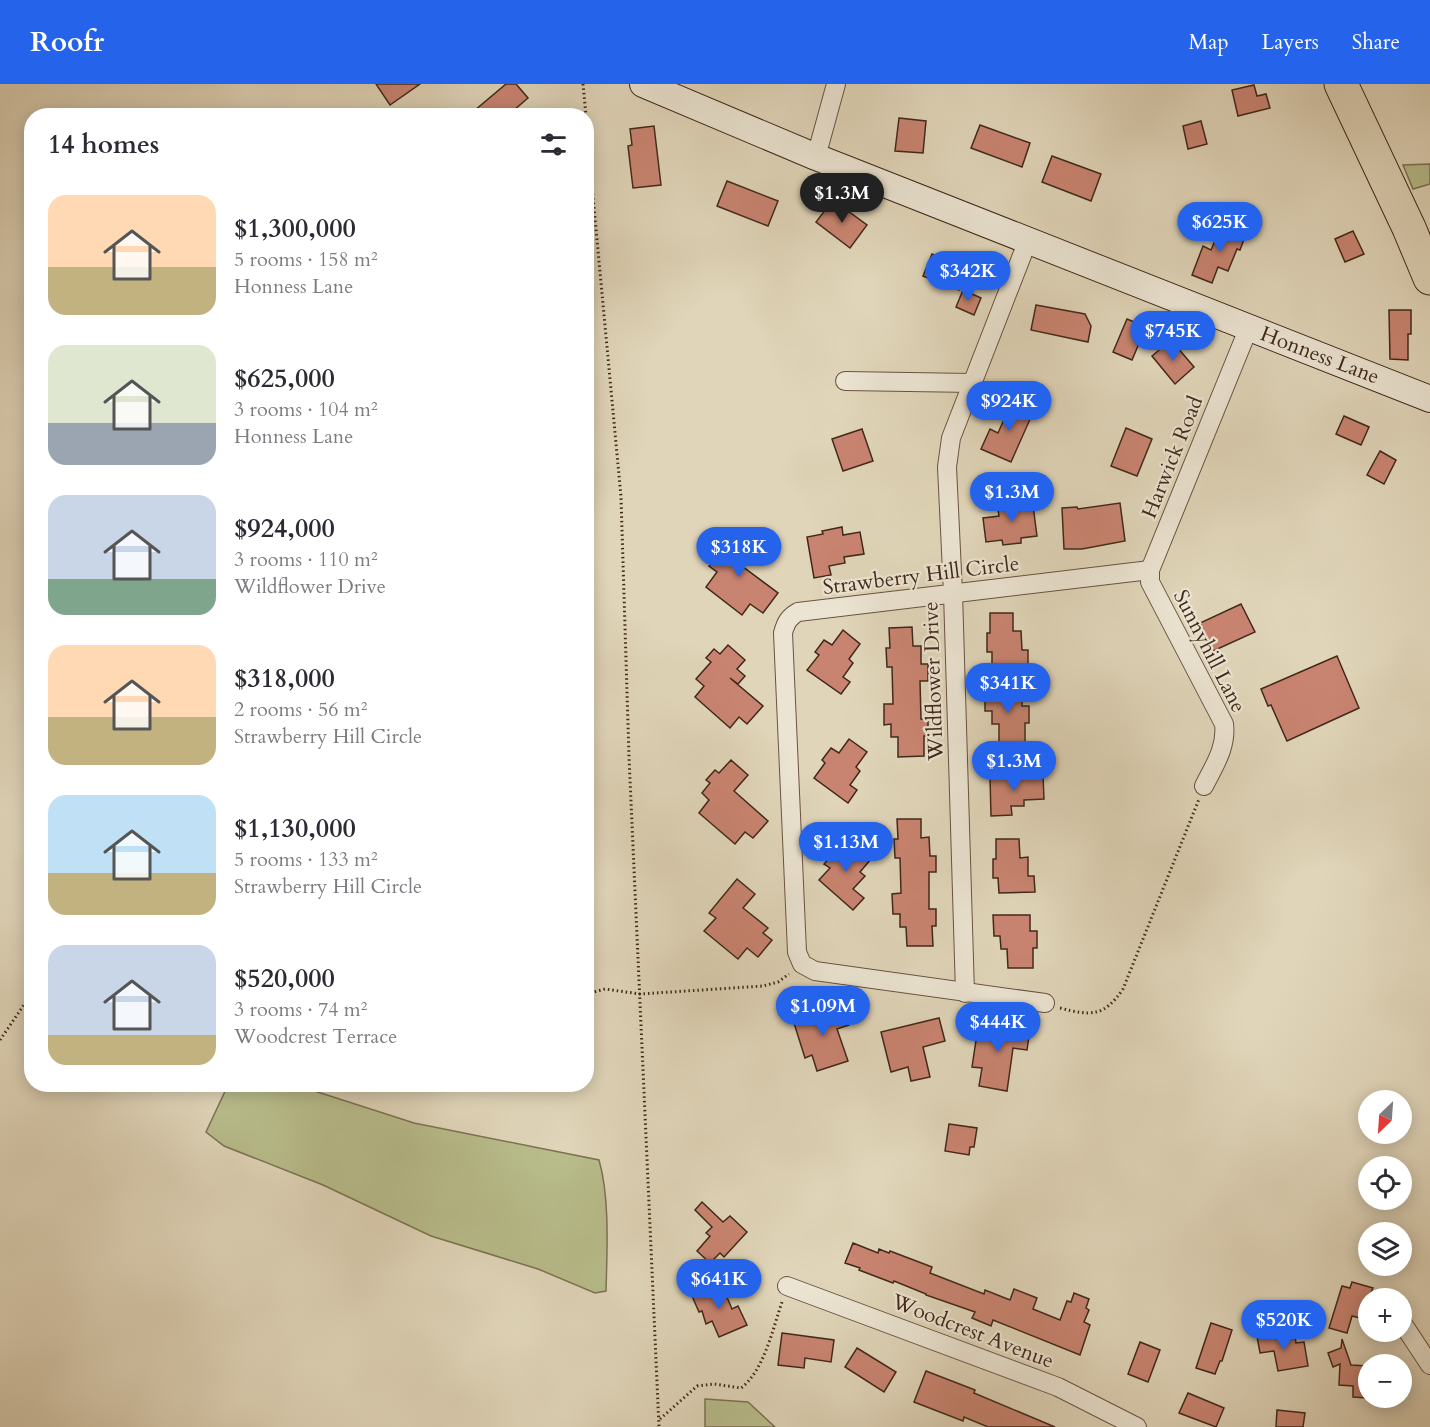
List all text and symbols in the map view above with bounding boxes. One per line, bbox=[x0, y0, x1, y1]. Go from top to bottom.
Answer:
text: Roofr bbox=[30, 23, 104, 61]
text: Map bbox=[1189, 28, 1229, 57]
text: Layers bbox=[1262, 28, 1319, 57]
text: Share bbox=[1352, 28, 1400, 57]
text: 14 homes bbox=[48, 127, 159, 162]
icon: filters bbox=[537, 128, 570, 161]
pin: $1.3M bbox=[800, 173, 884, 224]
text: $1.3M bbox=[814, 179, 870, 206]
pin: $625K bbox=[1178, 202, 1262, 253]
text: $625K bbox=[1191, 208, 1249, 235]
text: $1,300,000 bbox=[234, 211, 356, 246]
icon: home bbox=[96, 219, 168, 291]
text: 5 rooms · 158 m² bbox=[234, 246, 378, 273]
pin: $342K bbox=[926, 251, 1010, 302]
text: $342K bbox=[939, 257, 997, 284]
text: Honness Lane bbox=[234, 273, 353, 300]
pin: $745K bbox=[1131, 311, 1215, 362]
text: $745K bbox=[1144, 317, 1202, 344]
street label: Honness Lane bbox=[1256, 319, 1383, 391]
text: $625,000 bbox=[234, 361, 335, 396]
icon: home bbox=[96, 369, 168, 441]
pin: $924K bbox=[967, 381, 1051, 432]
text: $924K bbox=[980, 387, 1038, 414]
street label: Harwick Road bbox=[1135, 392, 1210, 523]
text: 3 rooms · 104 m² bbox=[234, 396, 378, 423]
text: Honness Lane bbox=[234, 423, 353, 450]
pin: $1.3M bbox=[970, 472, 1054, 523]
text: $1.3M bbox=[984, 478, 1040, 505]
text: $924,000 bbox=[234, 511, 335, 546]
icon: home bbox=[96, 519, 168, 591]
pin: $318K bbox=[697, 527, 781, 578]
text: $318K bbox=[710, 533, 768, 560]
text: 3 rooms · 110 m² bbox=[234, 546, 378, 573]
street label: Strawberry Hill Circle bbox=[821, 549, 1021, 602]
text: Wildflower Drive bbox=[234, 573, 386, 600]
street label: Sunnyhill Lane bbox=[1166, 585, 1253, 718]
street label: Wildflower Drive bbox=[916, 601, 951, 762]
text: $318,000 bbox=[234, 661, 335, 696]
pin: $341K bbox=[966, 663, 1050, 714]
icon: home bbox=[96, 669, 168, 741]
text: $341K bbox=[979, 669, 1037, 696]
text: 2 rooms · 56 m² bbox=[234, 696, 367, 723]
text: Strawberry Hill Circle bbox=[234, 723, 422, 750]
pin: $1.3M bbox=[972, 741, 1056, 792]
text: $1.3M bbox=[986, 747, 1042, 774]
text: $1,130,000 bbox=[234, 811, 356, 846]
icon: home bbox=[96, 819, 168, 891]
pin: $1.13M bbox=[797, 822, 895, 873]
text: $1.13M bbox=[813, 828, 879, 855]
text: 5 rooms · 133 m² bbox=[234, 846, 378, 873]
text: Strawberry Hill Circle bbox=[234, 873, 422, 900]
text: $520,000 bbox=[234, 961, 335, 996]
icon: home bbox=[96, 969, 168, 1041]
pin: $1.09M bbox=[774, 986, 872, 1037]
text: $1.09M bbox=[790, 992, 856, 1019]
text: 3 rooms · 74 m² bbox=[234, 996, 367, 1023]
pin: $444K bbox=[956, 1002, 1040, 1053]
text: $444K bbox=[969, 1008, 1027, 1035]
text: Woodcrest Terrace bbox=[234, 1023, 397, 1050]
north arrow bbox=[1358, 1090, 1412, 1144]
map controls bbox=[1358, 1090, 1412, 1408]
button: locate bbox=[1358, 1156, 1412, 1210]
button: layers bbox=[1358, 1222, 1412, 1276]
pin: $641K bbox=[677, 1259, 761, 1310]
text: $641K bbox=[690, 1265, 748, 1292]
street label: Woodcrest Avenue bbox=[887, 1287, 1058, 1376]
button: + bbox=[1358, 1288, 1412, 1342]
pin: $520K bbox=[1242, 1300, 1326, 1351]
text: $520K bbox=[1255, 1306, 1313, 1333]
button: − bbox=[1358, 1354, 1412, 1408]

